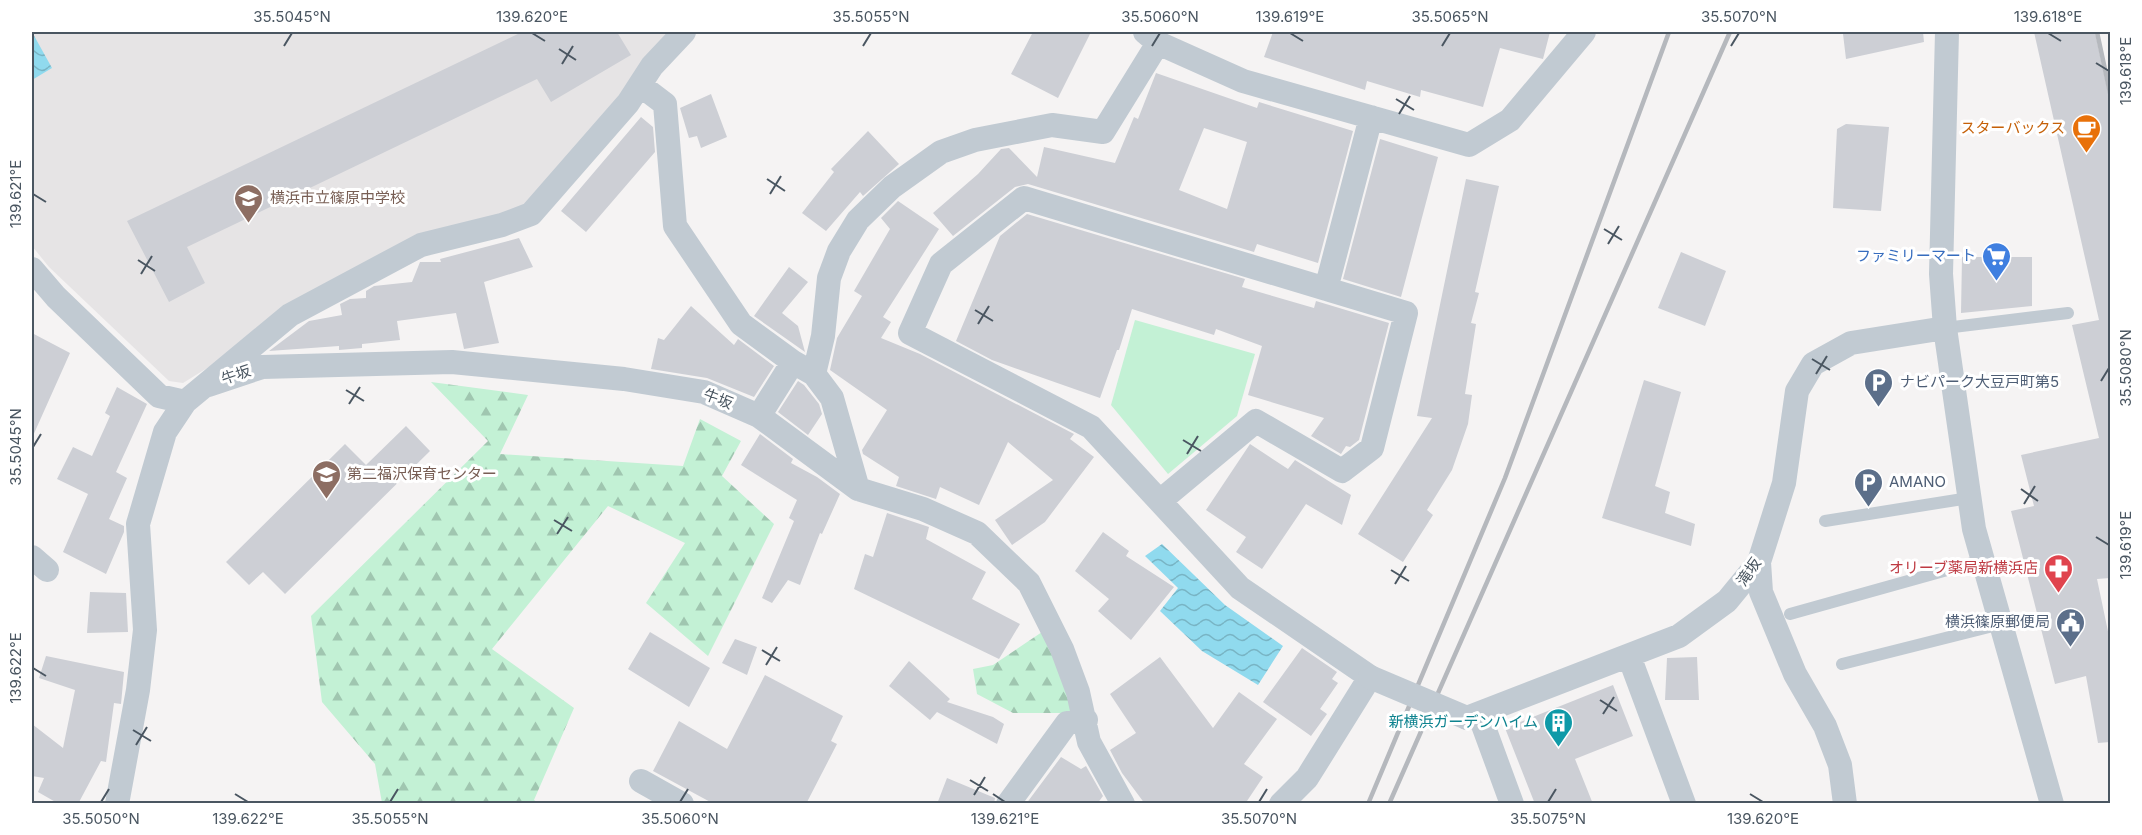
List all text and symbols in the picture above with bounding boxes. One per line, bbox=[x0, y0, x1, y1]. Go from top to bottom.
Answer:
text: 35.5045°N bbox=[253, 7, 331, 26]
text: 139.620°E bbox=[496, 7, 568, 26]
text: 35.5055°N bbox=[832, 7, 910, 26]
text: 35.5060°N bbox=[1121, 7, 1199, 26]
text: 139.619°E bbox=[1256, 7, 1324, 26]
text: 35.5065°N bbox=[1411, 7, 1489, 26]
text: 35.5070°N bbox=[1701, 7, 1777, 26]
text: 139.618°E bbox=[2014, 7, 2082, 26]
text: 139.618°E bbox=[2116, 37, 2135, 105]
cafe icon: スターバックス bbox=[2070, 112, 2102, 154]
place label: スターバックス bbox=[1961, 118, 2065, 137]
text: 139.621°E bbox=[6, 160, 25, 228]
school or university icon: 横浜市立篠原中学校 bbox=[233, 182, 265, 224]
place label: 横浜市立篠原中学校 bbox=[270, 188, 405, 207]
supermarket icon: ファミリーマート bbox=[1981, 240, 2013, 282]
place label: ファミリーマート bbox=[1856, 246, 1976, 265]
text: 35.5080°N bbox=[2116, 329, 2135, 407]
street label: 牛坂 bbox=[219, 361, 253, 388]
parking icon: ナビパーク大豆戸町第5 bbox=[1863, 366, 1895, 408]
place label: ナビパーク大豆戸町第5 bbox=[1900, 372, 2059, 391]
street label: 牛坂 bbox=[701, 384, 736, 413]
text: 35.5045°N bbox=[6, 408, 25, 486]
school or university icon: 第二福沢保育センター bbox=[310, 458, 342, 500]
place label: 第二福沢保育センター bbox=[347, 464, 497, 483]
parking icon: AMANO bbox=[1852, 466, 1884, 508]
place label: AMANO bbox=[1889, 472, 1946, 491]
text: 139.619°E bbox=[2116, 511, 2135, 579]
pharmacy icon: オリーブ薬局新横浜店 bbox=[2043, 552, 2075, 594]
street label: 滝坂 bbox=[1732, 554, 1765, 589]
place label: オリーブ薬局新横浜店 bbox=[1889, 558, 2038, 577]
public building icon: 横浜篠原郵便局 bbox=[2055, 606, 2087, 648]
place label: 横浜篠原郵便局 bbox=[1945, 612, 2050, 631]
text: 139.622°E bbox=[6, 632, 25, 704]
building icon: 新横浜ガーデンハイム bbox=[1543, 706, 1575, 748]
place label: 新横浜ガーデンハイム bbox=[1389, 712, 1538, 731]
text: 35.5050°N bbox=[62, 809, 140, 828]
text: 139.622°E bbox=[212, 809, 284, 828]
text: 35.5055°N bbox=[351, 809, 429, 828]
text: 35.5060°N bbox=[641, 809, 719, 828]
text: 139.621°E bbox=[971, 809, 1039, 828]
text: 35.5070°N bbox=[1221, 809, 1297, 828]
text: 35.5075°N bbox=[1510, 809, 1586, 828]
text: 139.620°E bbox=[1727, 809, 1799, 828]

